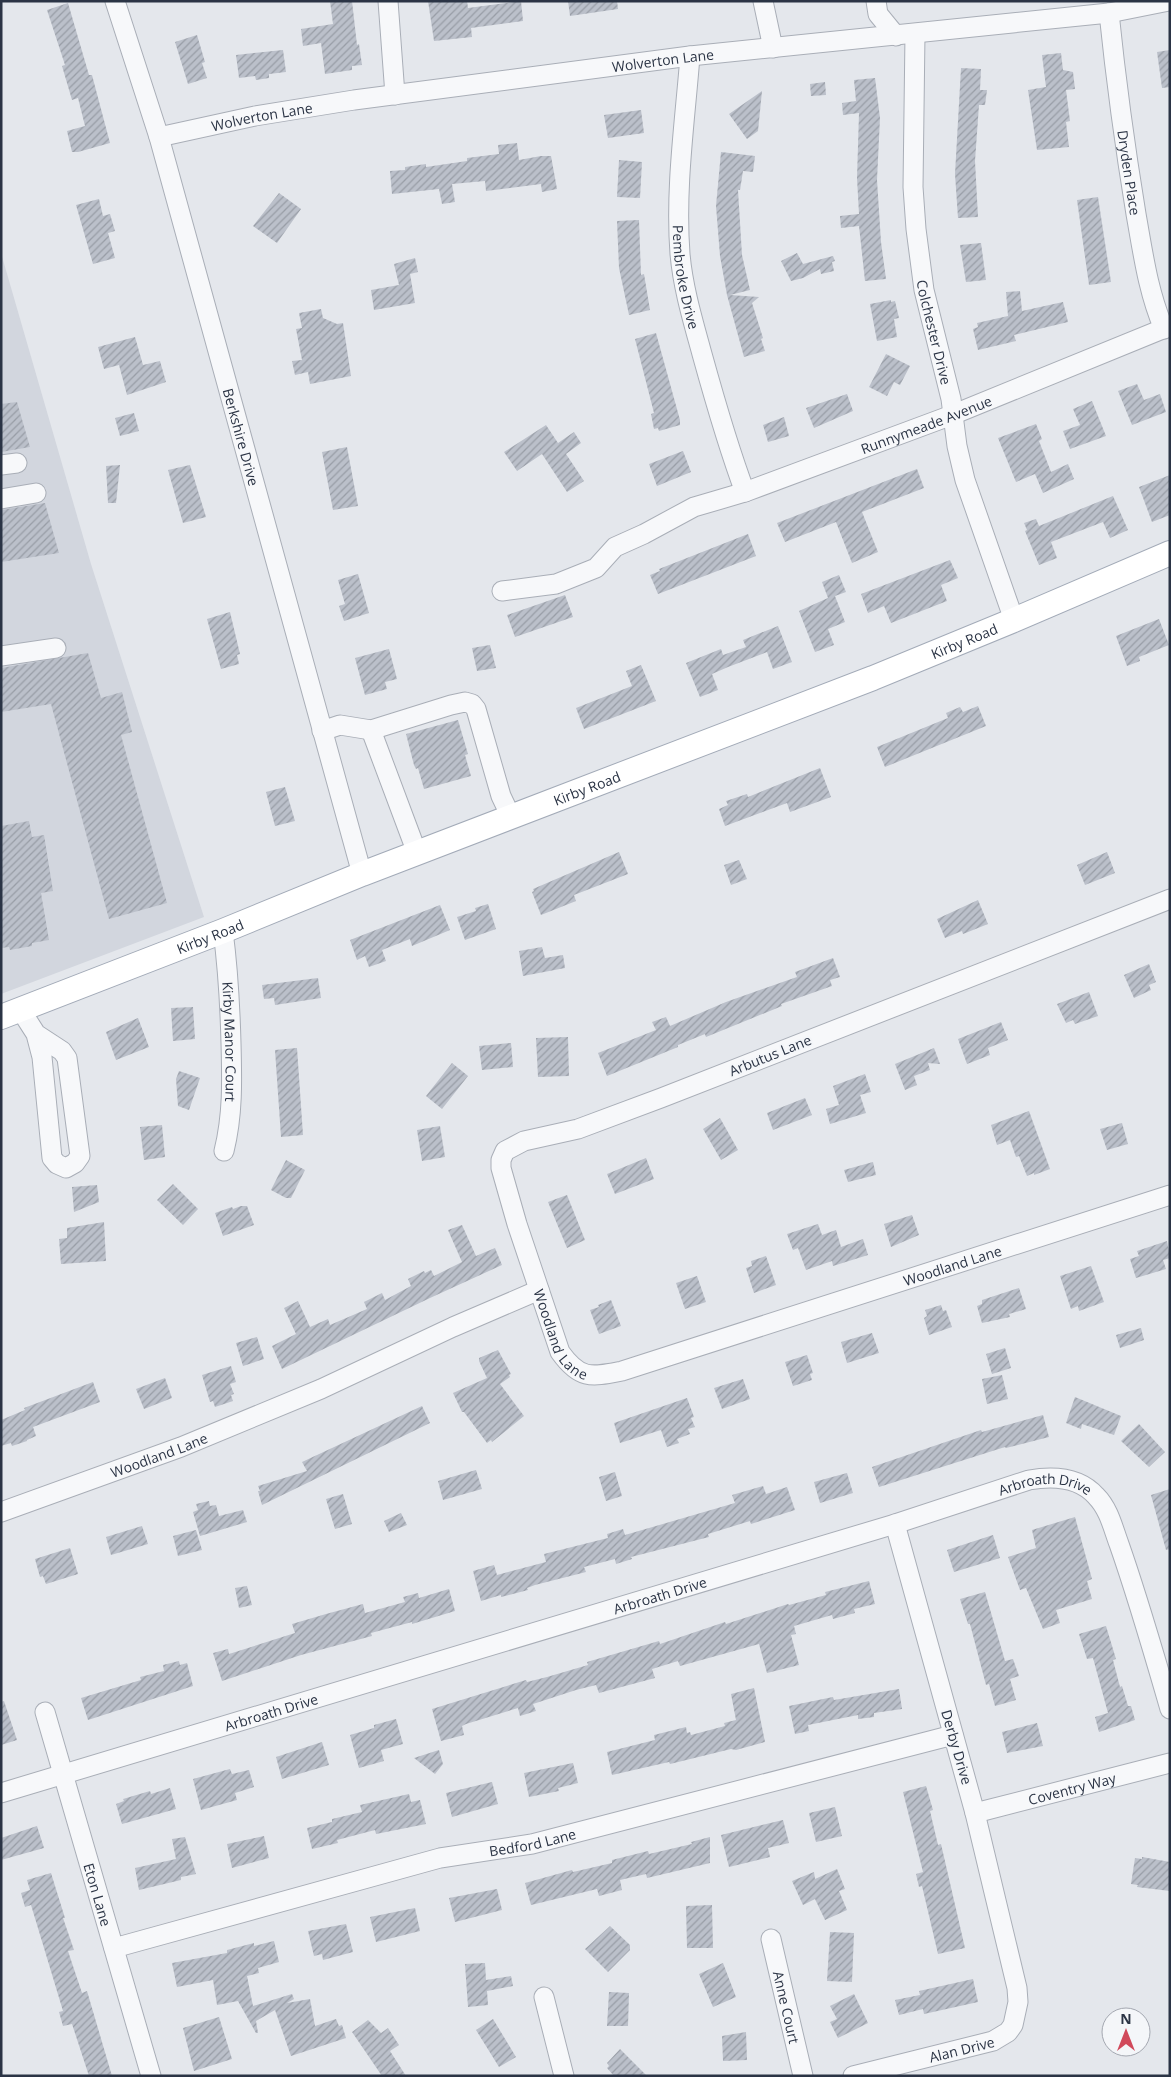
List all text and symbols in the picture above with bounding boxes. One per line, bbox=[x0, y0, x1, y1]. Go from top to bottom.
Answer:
street label: Wolverton Lane bbox=[611, 44, 715, 76]
street label: Wolverton Lane bbox=[209, 97, 314, 135]
street label: Dryden Place bbox=[1114, 129, 1146, 217]
street label: Pembroke Drive bbox=[669, 225, 704, 331]
street label: Colchester Drive bbox=[913, 279, 957, 387]
street label: Berkshire Drive bbox=[219, 386, 264, 488]
street label: Runnymeade Avenue bbox=[858, 390, 995, 458]
street label: Kirby Road bbox=[928, 618, 1000, 663]
street label: Kirby Road bbox=[550, 766, 623, 809]
street label: Kirby Road bbox=[174, 914, 246, 958]
street label: Kirby Manor Court bbox=[219, 981, 241, 1102]
street label: Arbutus Lane bbox=[726, 1030, 814, 1080]
street label: Woodland Lane bbox=[901, 1240, 1004, 1290]
street label: Woodland Lane bbox=[530, 1286, 590, 1384]
street label: Woodland Lane bbox=[108, 1428, 210, 1481]
street label: Arbroath Drive bbox=[996, 1469, 1096, 1499]
street label: Arbroath Drive bbox=[611, 1572, 709, 1618]
street label: Arbroath Drive bbox=[222, 1689, 320, 1735]
street label: Derby Drive bbox=[937, 1707, 977, 1787]
street label: Coventry Way bbox=[1026, 1768, 1119, 1809]
street label: Bedford Lane bbox=[488, 1824, 578, 1860]
street label: Eton Lane bbox=[80, 1861, 116, 1928]
street label: Anne Court bbox=[769, 1969, 805, 2045]
north arrow bbox=[1101, 2007, 1151, 2057]
text: N bbox=[1120, 2009, 1132, 2028]
street label: Alan Drive bbox=[927, 2031, 996, 2066]

